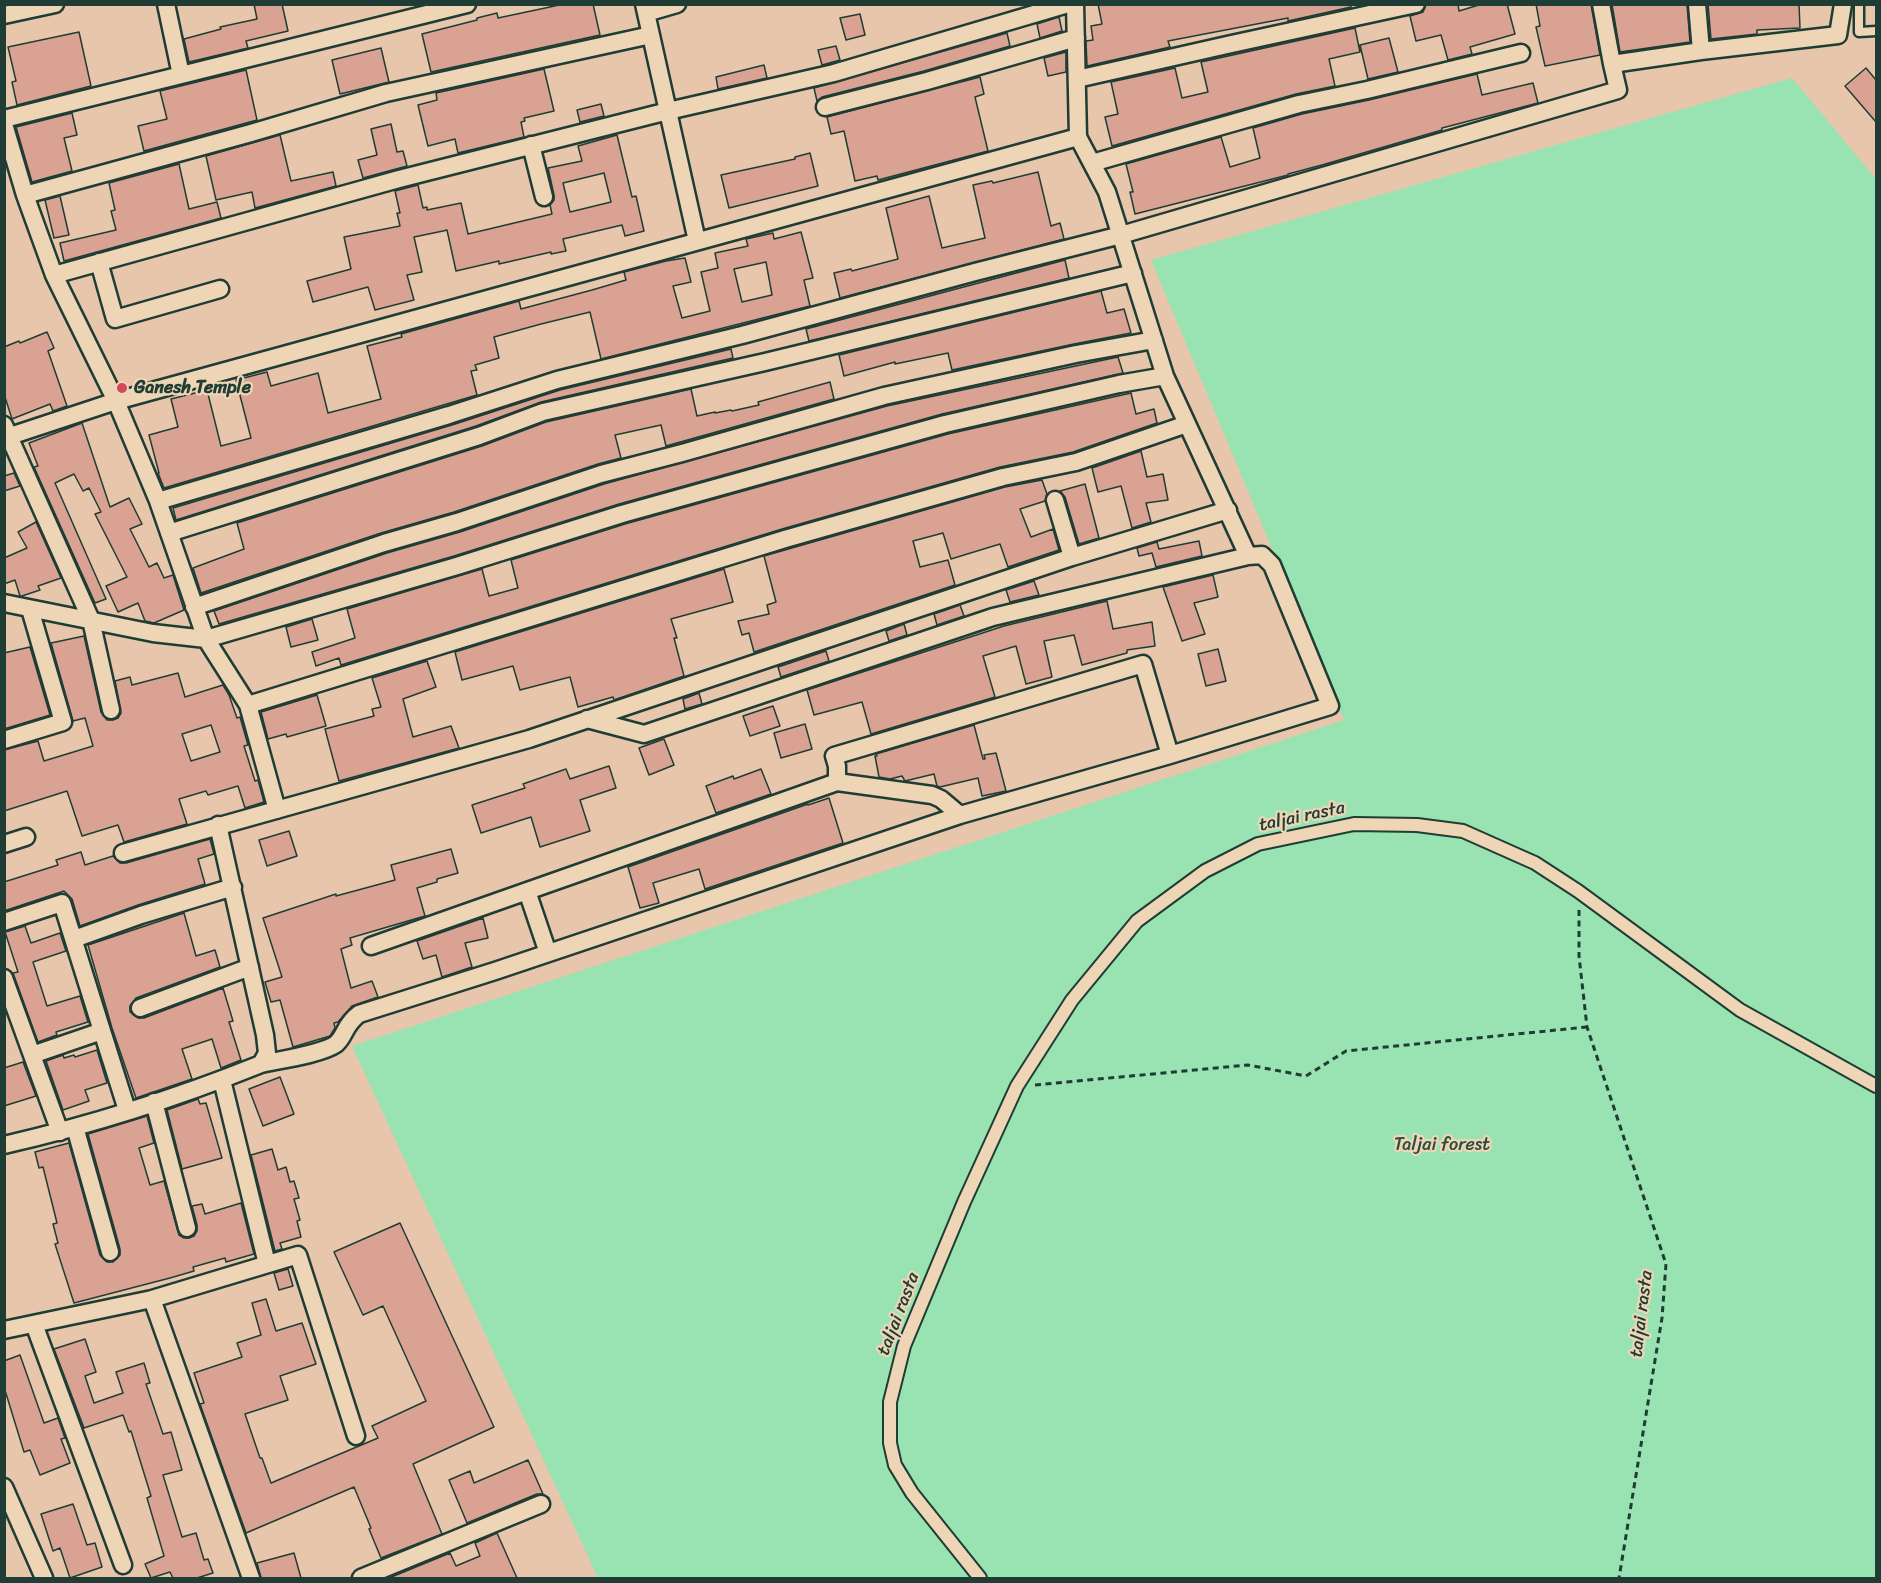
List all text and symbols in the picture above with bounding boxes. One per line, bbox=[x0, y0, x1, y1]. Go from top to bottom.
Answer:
place label: Ganesh Temple bbox=[134, 377, 251, 399]
marker: Ganesh Temple bbox=[115, 381, 129, 395]
street label: taljai rasta bbox=[1257, 797, 1347, 837]
park label: Taljai forest bbox=[1394, 1134, 1490, 1156]
street label: taljai rasta bbox=[873, 1270, 925, 1358]
street label: taljai rasta bbox=[1626, 1270, 1658, 1358]

